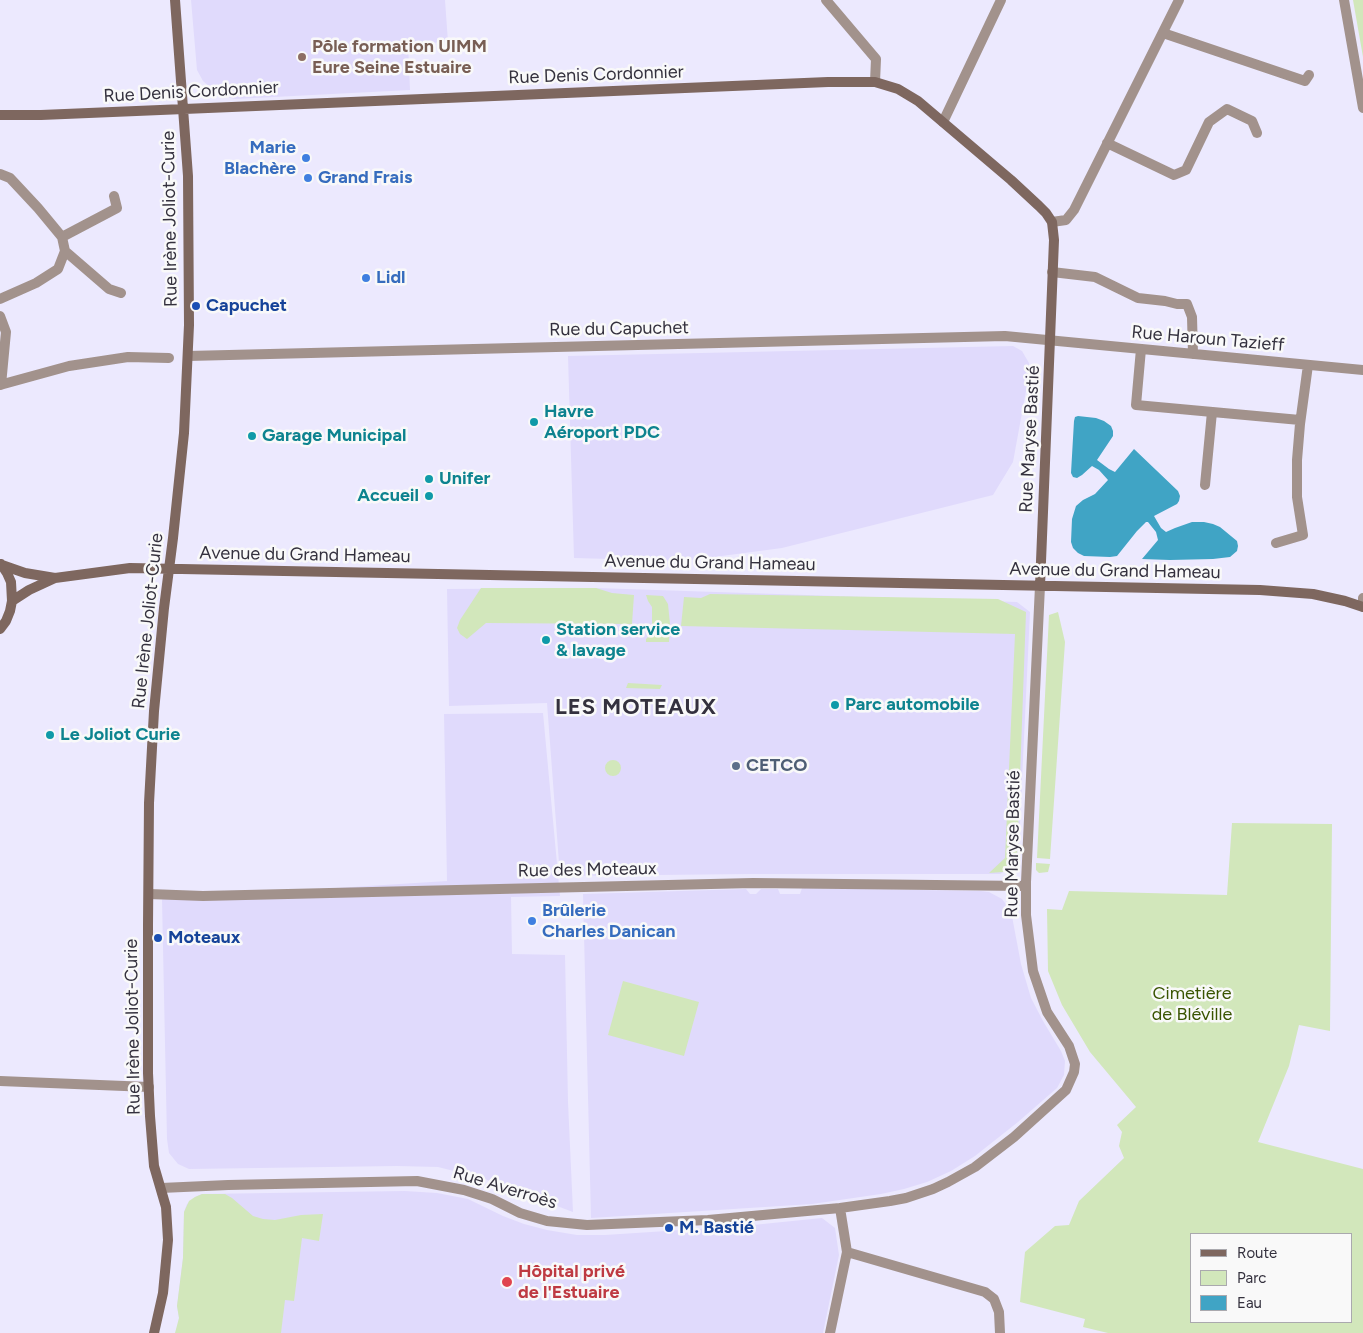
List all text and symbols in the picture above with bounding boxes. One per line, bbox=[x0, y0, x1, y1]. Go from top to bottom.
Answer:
place label: Pôle formation UIMM Eure Seine Estuaire bbox=[312, 36, 487, 78]
marker: Pôle formation UIMM Eure Seine Estuaire bbox=[296, 51, 308, 63]
street label: Rue Denis Cordonnier bbox=[508, 61, 684, 89]
street label: Rue Denis Cordonnier bbox=[103, 77, 279, 107]
street label: Rue Irène Joliot-Curie bbox=[158, 131, 182, 307]
place label: Marie Blachère bbox=[224, 137, 296, 180]
marker: Marie Blachère bbox=[300, 152, 312, 164]
place label: Grand Frais bbox=[318, 167, 412, 189]
marker: Grand Frais bbox=[302, 172, 314, 184]
place label: Lidl bbox=[376, 267, 406, 289]
marker: Lidl bbox=[360, 272, 372, 284]
place label: Capuchet bbox=[206, 295, 287, 317]
marker: Capuchet bbox=[190, 300, 202, 312]
street label: Rue du Capuchet bbox=[549, 317, 689, 341]
street label: Rue Haroun Tazieff bbox=[1131, 322, 1285, 356]
street label: Rue Maryse Bastié bbox=[1015, 365, 1045, 513]
place label: Havre Aéroport PDC bbox=[544, 401, 660, 444]
marker: Havre Aéroport PDC bbox=[528, 416, 540, 428]
place label: Garage Municipal bbox=[262, 425, 406, 447]
marker: Garage Municipal bbox=[246, 430, 258, 442]
place label: Unifer bbox=[439, 468, 490, 490]
marker: Unifer bbox=[423, 473, 435, 485]
place label: Accueil bbox=[357, 485, 419, 507]
marker: Accueil bbox=[423, 490, 435, 502]
street label: Rue Irène Joliot-Curie bbox=[128, 532, 168, 710]
street label: Avenue du Grand Hameau bbox=[199, 542, 411, 568]
street label: Avenue du Grand Hameau bbox=[604, 550, 816, 576]
street label: Avenue du Grand Hameau bbox=[1009, 558, 1221, 584]
place label: Station service & lavage bbox=[556, 619, 680, 662]
marker: Station service & lavage bbox=[540, 634, 552, 646]
place label: Parc automobile bbox=[845, 694, 980, 716]
district label: LES MOTEAUX bbox=[554, 695, 718, 721]
marker: Parc automobile bbox=[829, 699, 841, 711]
place label: Le Joliot Curie bbox=[60, 724, 180, 746]
marker: Le Joliot Curie bbox=[44, 729, 56, 741]
place label: CETCO bbox=[746, 755, 807, 777]
marker: CETCO bbox=[730, 760, 742, 772]
street label: Rue Maryse Bastié bbox=[1001, 770, 1025, 918]
street label: Rue des Moteaux bbox=[517, 858, 657, 882]
place label: Brûlerie Charles Danican bbox=[542, 900, 676, 942]
marker: Brûlerie Charles Danican bbox=[526, 915, 538, 927]
place label: Moteaux bbox=[168, 927, 240, 949]
marker: Moteaux bbox=[152, 932, 164, 944]
street label: Rue Irène Joliot-Curie bbox=[121, 939, 145, 1115]
park label: Cimetière de Bléville bbox=[1152, 983, 1232, 1026]
street label: Rue Averroès bbox=[450, 1162, 560, 1214]
place label: M. Bastié bbox=[679, 1217, 754, 1239]
marker: M. Bastié bbox=[663, 1222, 675, 1234]
legend bbox=[1190, 1233, 1353, 1323]
text: Route bbox=[1237, 1244, 1277, 1262]
place label: Hôpital privé de l'Estuaire bbox=[518, 1261, 625, 1304]
text: Parc bbox=[1237, 1269, 1266, 1287]
marker: Hôpital privé de l'Estuaire bbox=[500, 1275, 514, 1289]
text: Eau bbox=[1237, 1294, 1262, 1312]

